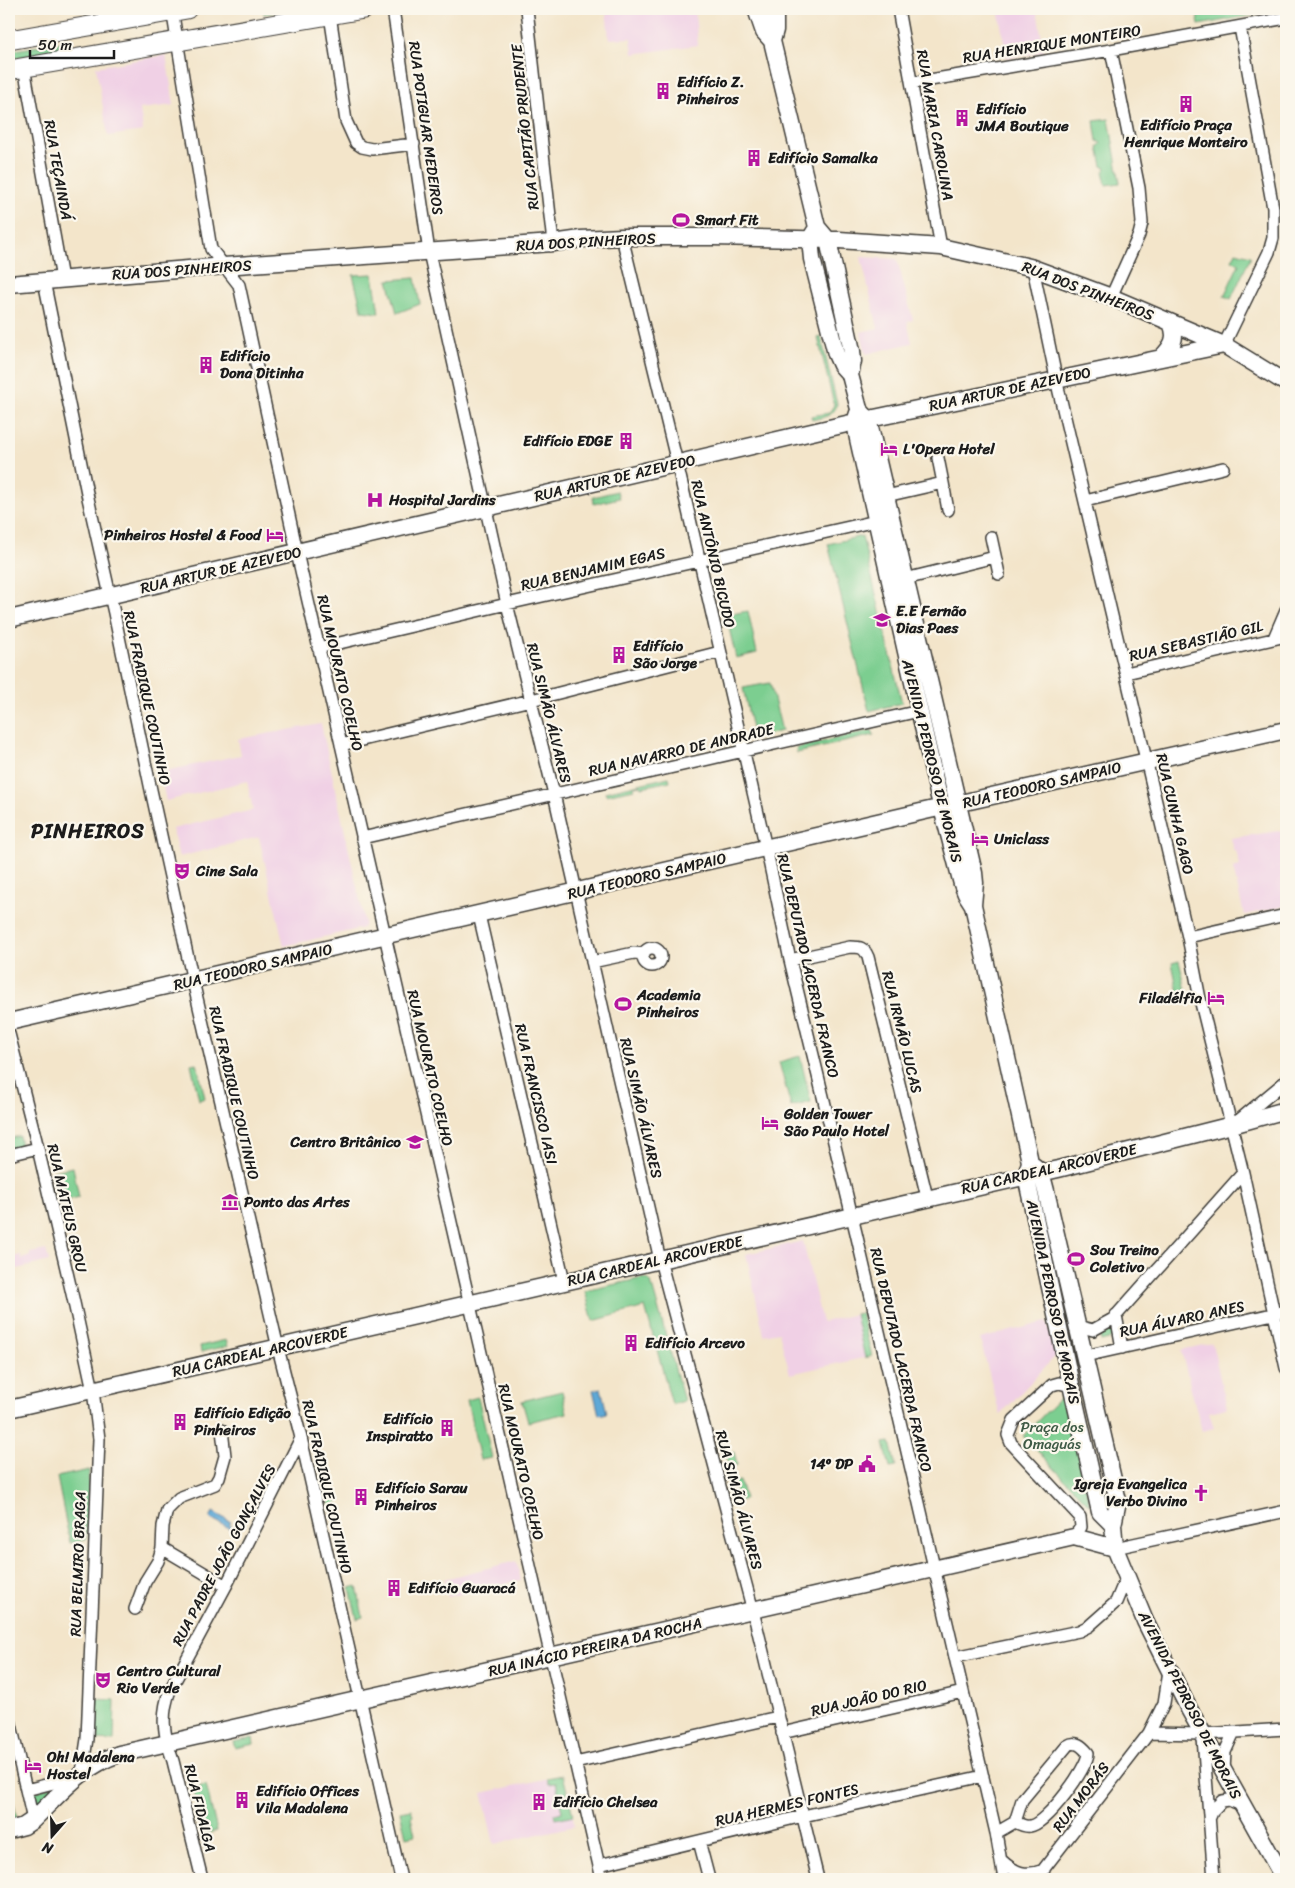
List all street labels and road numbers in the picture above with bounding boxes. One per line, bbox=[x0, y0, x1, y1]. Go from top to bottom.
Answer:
street label: RUA HENRIQUE MONTEIRO bbox=[961, 17, 1143, 71]
street label: RUA POTIGUAR MEDEIROS bbox=[401, 40, 451, 216]
street label: RUA CAPITÃO PRUDENTE bbox=[503, 41, 547, 211]
street label: RUA MARIA CAROLINA bbox=[909, 48, 961, 202]
street label: RUA TEÇAINDÁ bbox=[36, 118, 80, 224]
street label: RUA DOS PINHEIROS bbox=[515, 225, 657, 259]
street label: RUA DOS PINHEIROS bbox=[111, 252, 253, 288]
street label: RUA DOS PINHEIROS bbox=[1018, 254, 1159, 328]
street label: RUA ARTUR DE AZEVEDO bbox=[927, 359, 1093, 419]
street label: RUA ARTUR DE AZEVEDO bbox=[532, 447, 698, 509]
street label: RUA ANTÔNIO BICUDO bbox=[683, 477, 743, 631]
street label: RUA ARTUR DE AZEVEDO bbox=[138, 539, 304, 601]
street label: RUA BENJAMIM EGAS bbox=[518, 540, 668, 598]
street label: RUA MOURATO COELHO bbox=[309, 592, 371, 754]
street label: RUA FRADIQUE COUTINHO bbox=[116, 608, 178, 788]
street label: RUA SEBASTIÃO GIL bbox=[1126, 613, 1266, 669]
street label: RUA SIMÃO ÁLVARES bbox=[519, 640, 579, 786]
street label: AVENIDA PEDROSO DE MORAIS bbox=[894, 655, 970, 866]
street label: RUA NAVARRO DE ANDRADE bbox=[586, 716, 778, 784]
street label: RUA CUNHA GAGO bbox=[1148, 751, 1202, 877]
street label: RUA TEODORO SAMPAIO bbox=[960, 754, 1124, 816]
street label: RUA TEODORO SAMPAIO bbox=[565, 845, 729, 907]
street label: RUA DEPUTADO LACERDA FRANCO bbox=[770, 851, 847, 1081]
street label: RUA TEODORO SAMPAIO bbox=[171, 936, 335, 998]
street label: RUA IRMÃO LUCAS bbox=[874, 968, 930, 1096]
street label: RUA MOURATO COELHO bbox=[399, 987, 461, 1149]
street label: RUA FRADIQUE COUTINHO bbox=[201, 1003, 267, 1183]
street label: RUA FRANCISCO IASI bbox=[507, 1021, 565, 1167]
street label: RUA SIMÃO ÁLVARES bbox=[612, 1035, 670, 1181]
street label: RUA CARDEAL ARCOVERDE bbox=[959, 1136, 1141, 1202]
street label: RUA MATEUS GROU bbox=[40, 1141, 95, 1276]
street label: AVENIDA PEDROSO DE MORAIS bbox=[1018, 1196, 1088, 1408]
street label: RUA CARDEAL ARCOVERDE bbox=[565, 1228, 747, 1294]
street label: RUA DEPUTADO LACERDA FRANCO bbox=[863, 1245, 940, 1475]
street label: RUA ÁLVARO ANES bbox=[1117, 1293, 1247, 1345]
street label: RUA CARDEAL ARCOVERDE bbox=[170, 1319, 352, 1385]
street label: RUA MOURATO COELHO bbox=[490, 1381, 552, 1543]
street label: RUA FRADIQUE COUTINHO bbox=[294, 1397, 360, 1577]
street label: RUA SIMÃO ÁLVARES bbox=[708, 1427, 770, 1573]
street label: RUA PADRE JOÃO GONÇALVES bbox=[165, 1459, 283, 1651]
street label: RUA BELMIRO BRAGA bbox=[62, 1491, 94, 1637]
street label: AVENIDA PEDROSO DE MORAIS bbox=[1131, 1605, 1249, 1805]
street label: RUA INÁCIO PEREIRA DA ROCHA bbox=[486, 1610, 704, 1684]
street label: RUA JOÃO DO RIO bbox=[808, 1672, 930, 1724]
street label: RUA MORÁS bbox=[1046, 1756, 1117, 1838]
street label: RUA FIDALGA bbox=[177, 1761, 223, 1855]
street label: RUA HERMES FONTES bbox=[713, 1776, 861, 1834]

